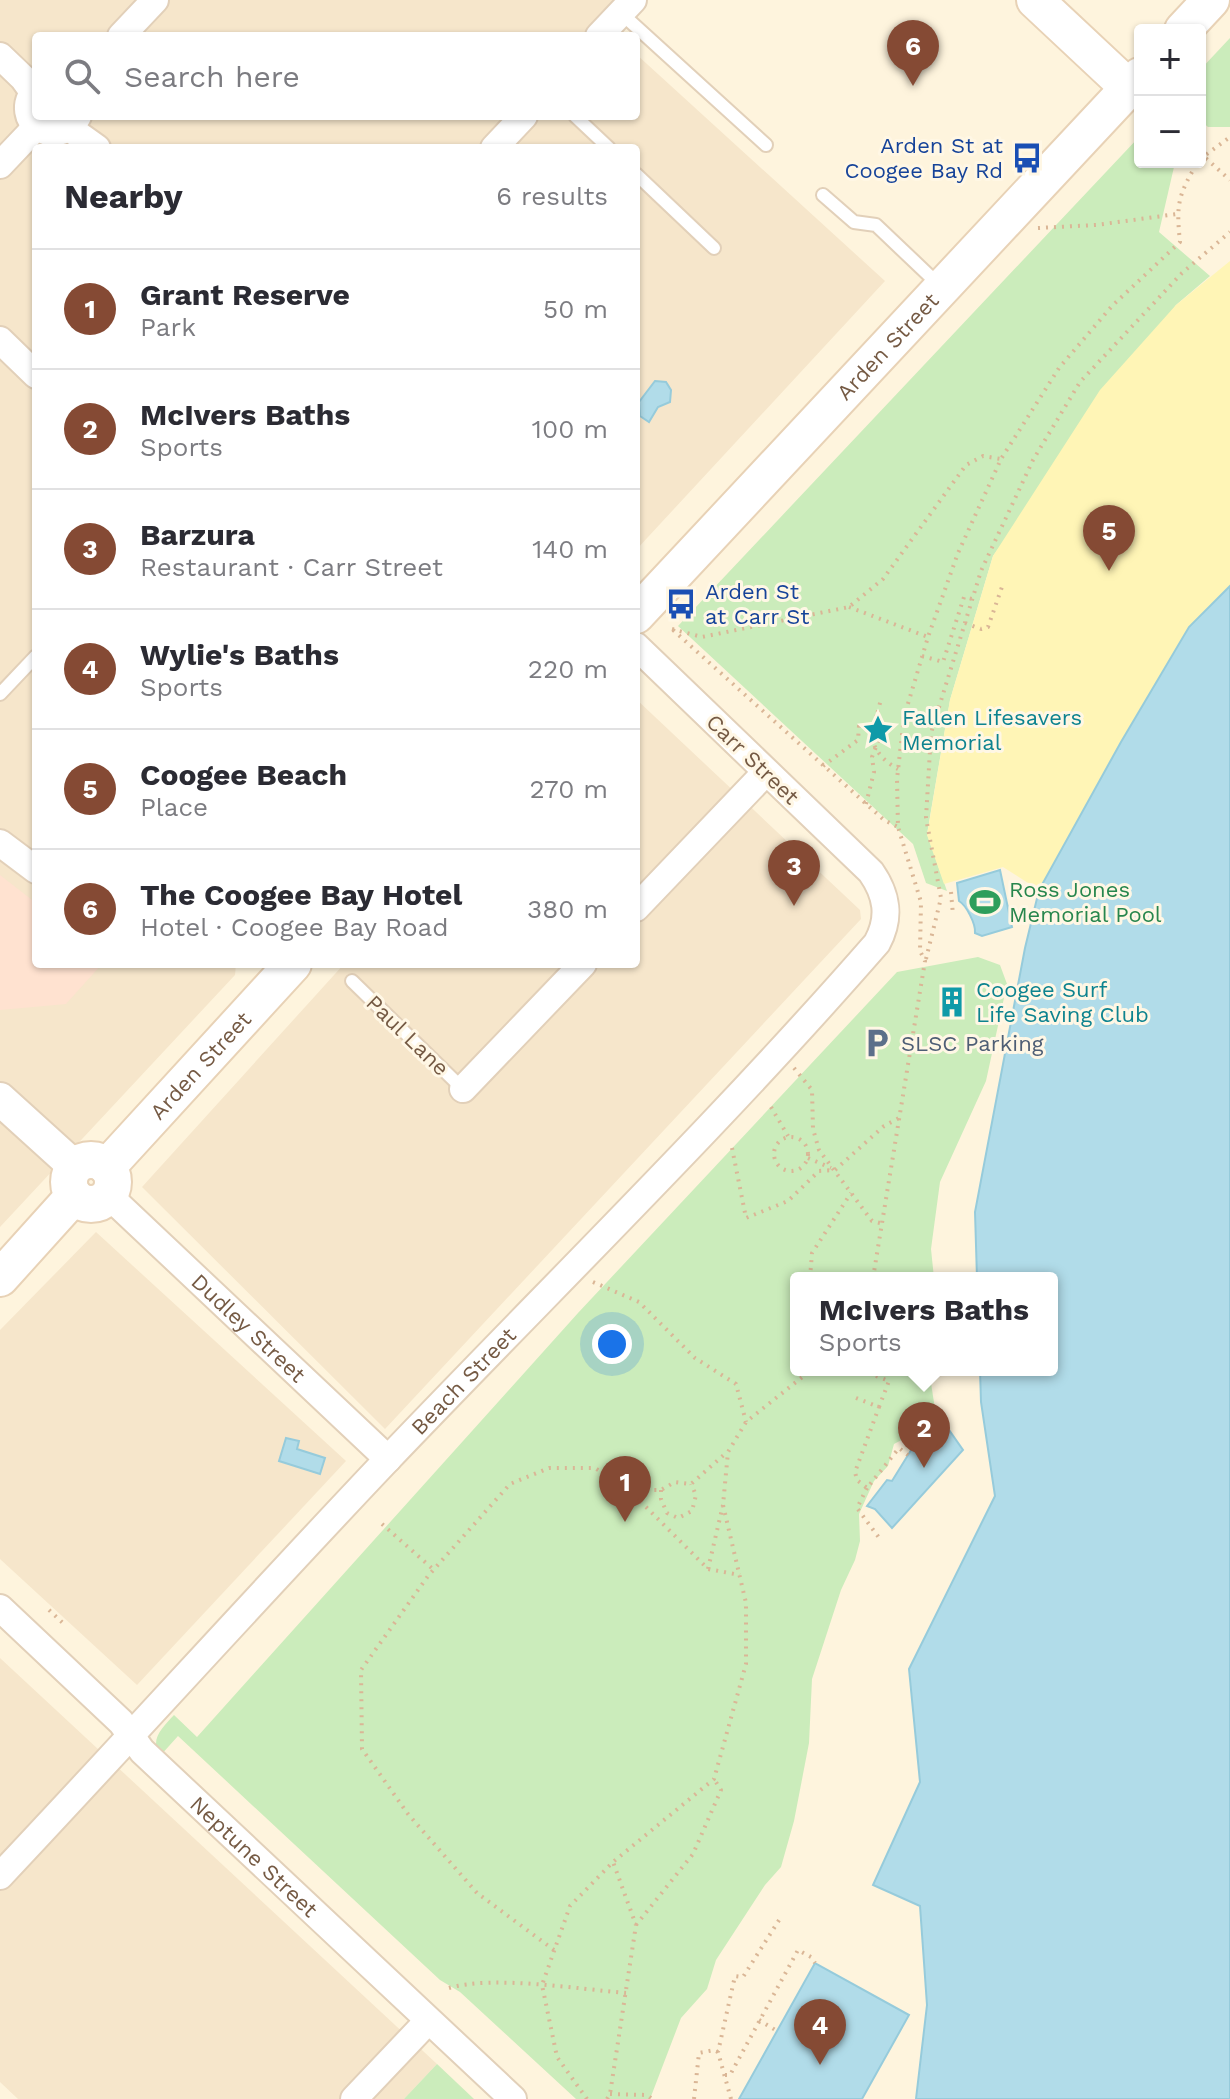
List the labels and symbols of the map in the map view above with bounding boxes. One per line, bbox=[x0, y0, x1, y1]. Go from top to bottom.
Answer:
pin: 6 bbox=[887, 20, 939, 86]
place label: Arden St at Coogee Bay Rd bbox=[844, 133, 1003, 183]
bus stop icon: Arden St at Coogee Bay Rd bbox=[1010, 141, 1044, 175]
street label: Arden Street bbox=[832, 288, 944, 405]
pin: 5 bbox=[1083, 505, 1135, 571]
place label: Arden St at Carr St bbox=[705, 579, 810, 629]
bus stop icon: Arden St at Carr St bbox=[664, 587, 698, 621]
place label: Fallen Lifesavers Memorial bbox=[902, 705, 1082, 755]
street label: Carr Street bbox=[701, 709, 804, 810]
place icon: Fallen Lifesavers Memorial bbox=[861, 713, 895, 747]
pin: 3 bbox=[768, 840, 820, 906]
place label: Ross Jones Memorial Pool bbox=[1009, 877, 1162, 927]
sports icon: Ross Jones Memorial Pool bbox=[968, 885, 1002, 919]
place label: Coogee Surf Life Saving Club bbox=[976, 977, 1149, 1027]
building icon: Coogee Surf Life Saving Club bbox=[935, 985, 969, 1019]
street label: Paul Lane bbox=[361, 990, 454, 1081]
street label: Arden Street bbox=[145, 1007, 256, 1125]
parking icon: SLSC Parking bbox=[860, 1026, 894, 1060]
place label: SLSC Parking bbox=[901, 1031, 1044, 1056]
street label: Dudley Street bbox=[186, 1269, 310, 1387]
street label: Beach Street bbox=[406, 1323, 521, 1440]
your location bbox=[592, 1324, 632, 1364]
pin: 2 bbox=[898, 1402, 950, 1468]
pin: 1 bbox=[599, 1456, 651, 1522]
street label: Neptune Street bbox=[185, 1791, 323, 1922]
pin: 4 bbox=[794, 1999, 846, 2065]

